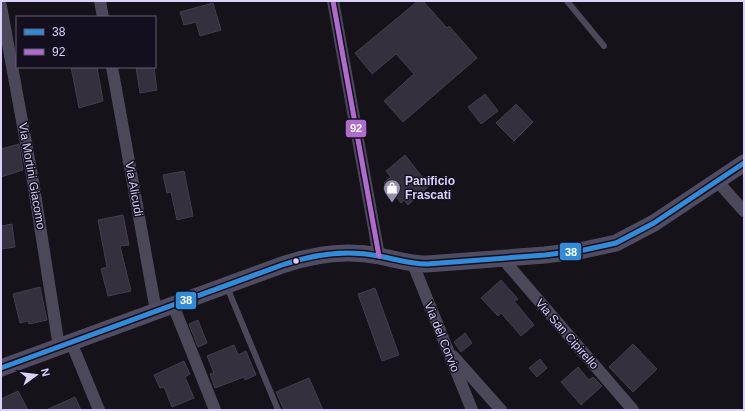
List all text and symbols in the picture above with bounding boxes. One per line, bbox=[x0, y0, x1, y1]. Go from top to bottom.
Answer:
legend bbox=[16, 16, 156, 68]
text: 38 bbox=[52, 25, 66, 39]
text: 92 bbox=[52, 45, 66, 59]
line badge: 92 bbox=[345, 119, 367, 138]
street label: Via Mortini Giacomo bbox=[16, 122, 48, 231]
text: 92 bbox=[350, 122, 362, 134]
street label: Via Alicudi bbox=[122, 161, 146, 217]
place label: Panificio Frascati bbox=[405, 174, 455, 202]
shop icon: Panificio Frascati bbox=[382, 178, 402, 203]
line badge: 38 bbox=[559, 242, 582, 261]
text: 38 bbox=[565, 246, 577, 258]
unlabelled marker bbox=[291, 256, 301, 266]
line badge: 38 bbox=[175, 291, 197, 310]
text: 38 bbox=[180, 294, 192, 306]
street label: Via San Cipirello bbox=[533, 296, 602, 372]
street label: Via del Corvio bbox=[422, 300, 463, 374]
north arrow bbox=[16, 355, 56, 395]
text: N bbox=[39, 367, 52, 378]

